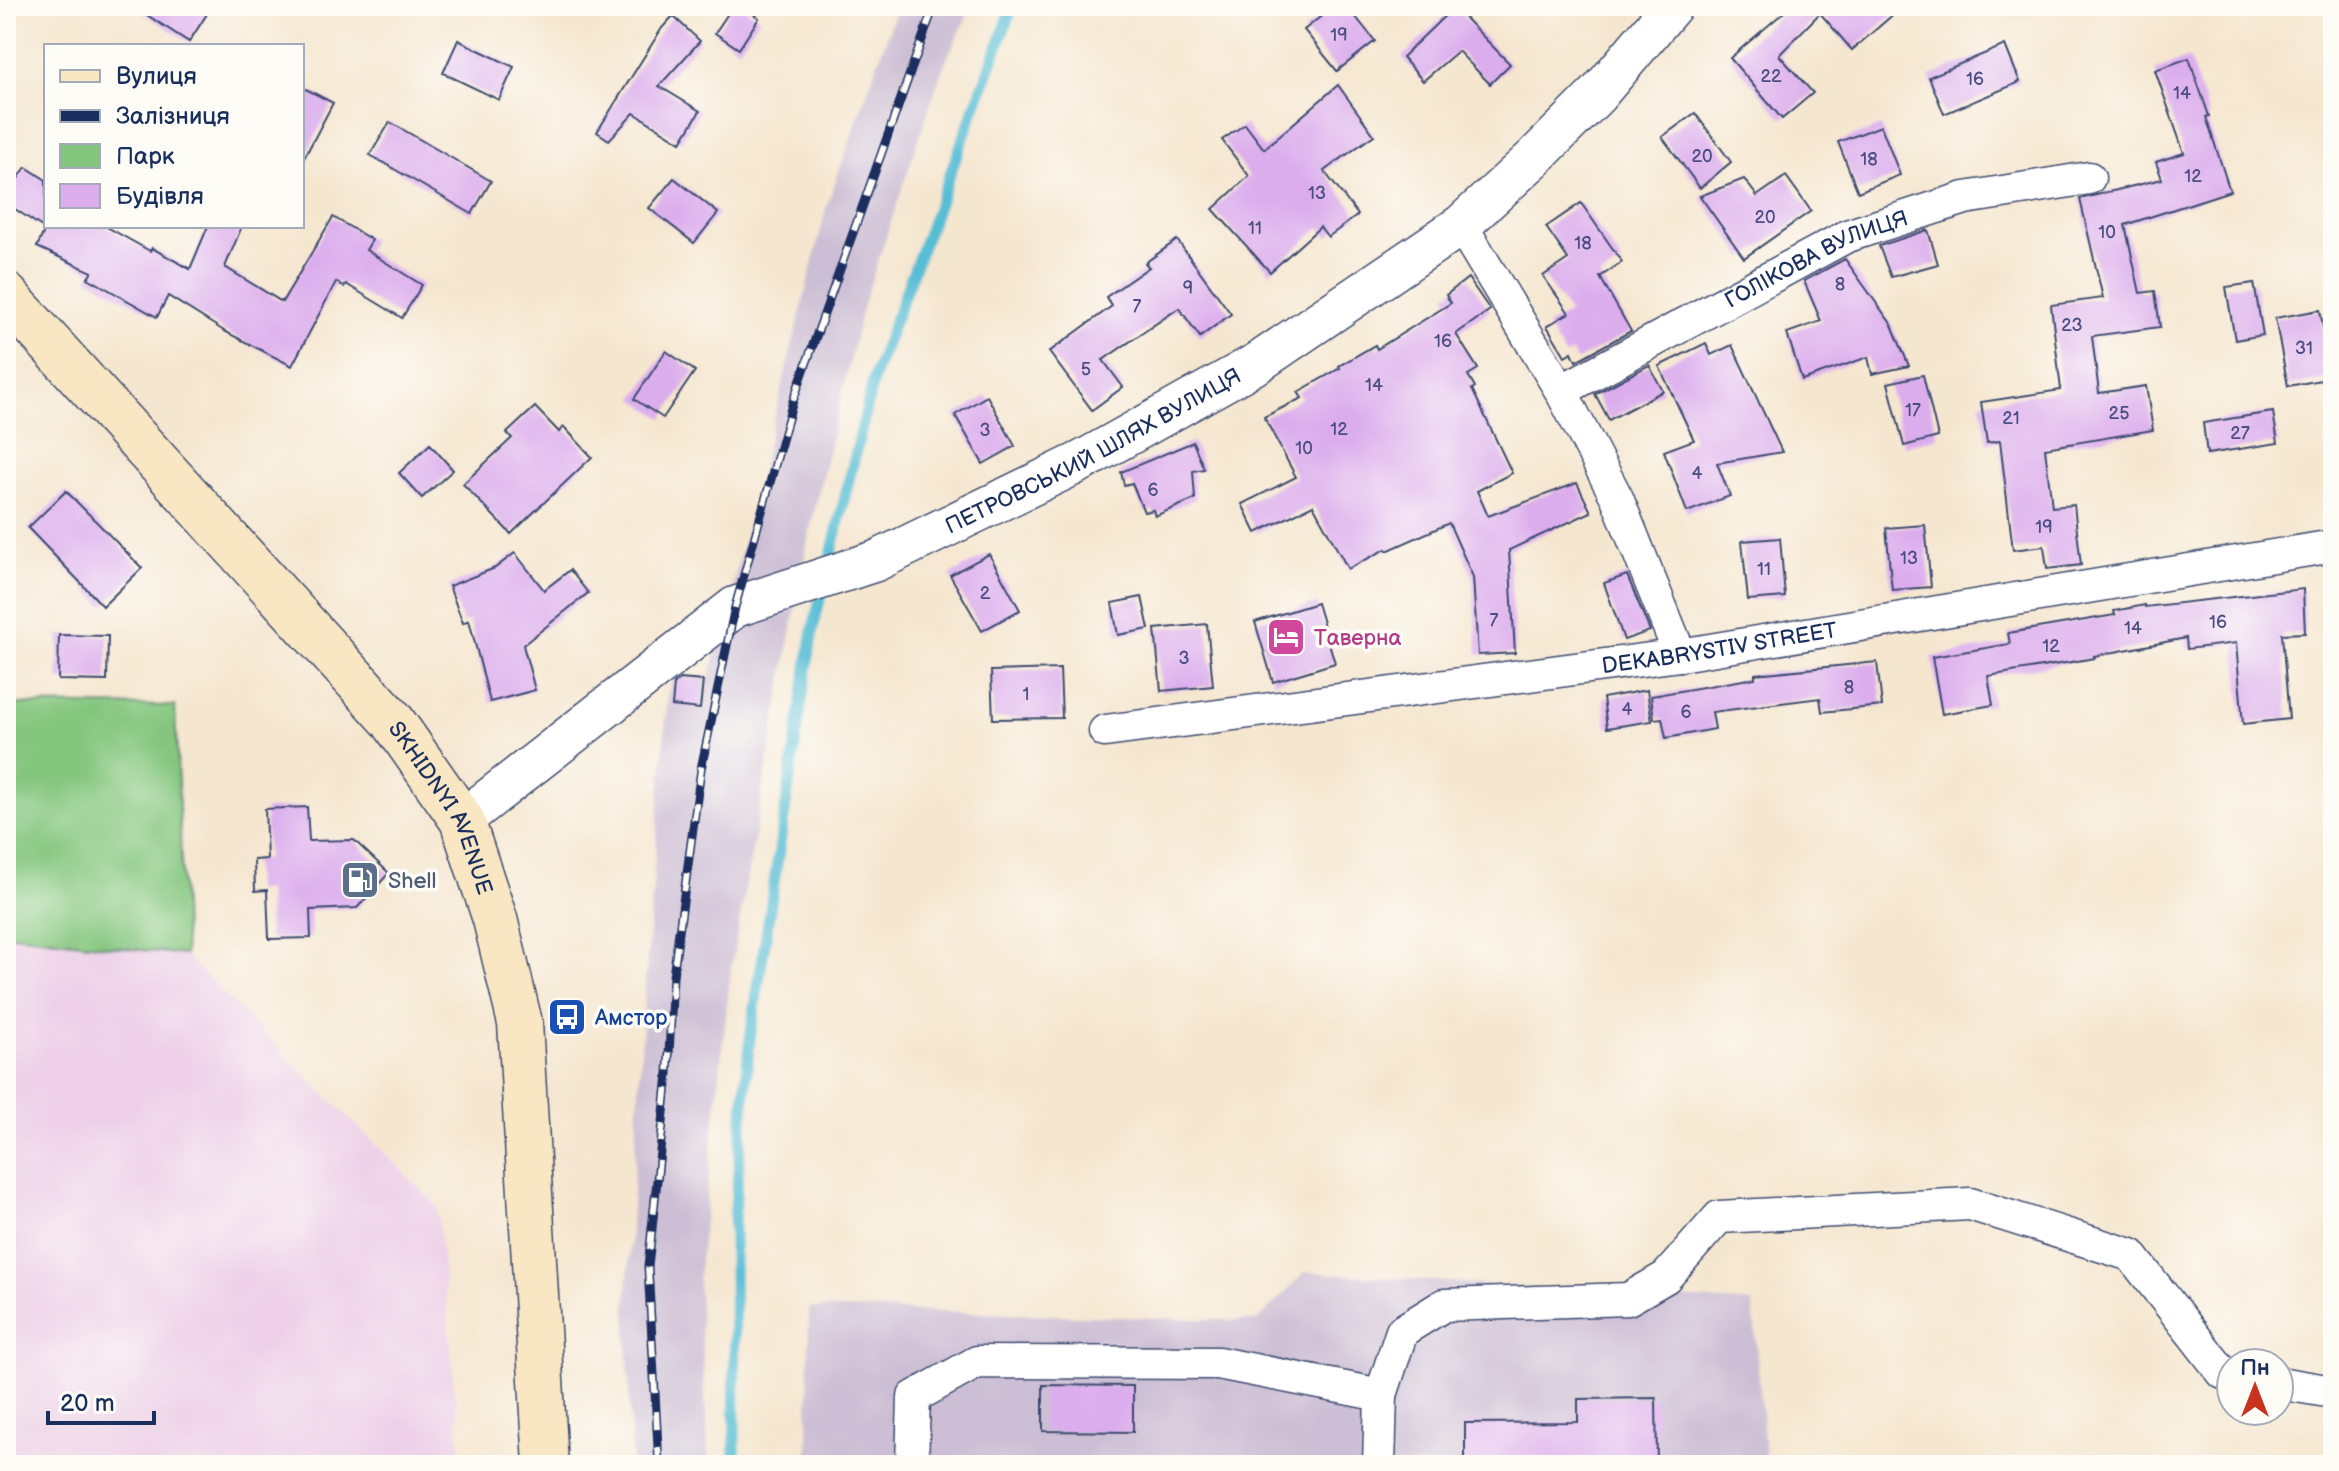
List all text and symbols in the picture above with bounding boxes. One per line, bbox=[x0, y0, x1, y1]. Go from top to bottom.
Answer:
house number: 19 bbox=[1330, 25, 1348, 46]
legend bbox=[44, 44, 304, 228]
text: Вулиця bbox=[116, 62, 197, 91]
house number: 22 bbox=[1760, 66, 1782, 87]
house number: 16 bbox=[1966, 69, 1984, 90]
house number: 14 bbox=[2173, 83, 2191, 104]
text: Залізниця bbox=[116, 102, 230, 131]
text: Парк bbox=[116, 142, 175, 171]
house number: 20 bbox=[1691, 146, 1713, 167]
house number: 18 bbox=[1860, 149, 1878, 170]
house number: 12 bbox=[2184, 166, 2202, 187]
text: Будівля bbox=[116, 182, 204, 211]
house number: 13 bbox=[1308, 183, 1326, 204]
street label: ГОЛІКОВА ВУЛИЦЯ bbox=[1720, 205, 1911, 315]
house number: 20 bbox=[1754, 207, 1776, 228]
house number: 11 bbox=[1248, 218, 1262, 239]
house number: 10 bbox=[2098, 222, 2116, 243]
house number: 18 bbox=[1574, 233, 1592, 254]
house number: 8 bbox=[1835, 274, 1845, 295]
house number: 9 bbox=[1183, 278, 1193, 299]
house number: 7 bbox=[1133, 296, 1142, 317]
house number: 23 bbox=[2061, 315, 2083, 336]
house number: 16 bbox=[1434, 331, 1452, 352]
house number: 31 bbox=[2295, 338, 2313, 359]
house number: 5 bbox=[1081, 359, 1091, 380]
street label: ПЕТРОВСЬКИЙ ШЛЯХ ВУЛИЦЯ bbox=[941, 363, 1246, 540]
house number: 14 bbox=[1365, 375, 1383, 396]
house number: 17 bbox=[1905, 400, 1921, 421]
house number: 25 bbox=[2109, 403, 2129, 424]
house number: 21 bbox=[2002, 408, 2020, 429]
house number: 12 bbox=[1330, 419, 1348, 440]
house number: 3 bbox=[979, 420, 991, 441]
house number: 27 bbox=[2230, 423, 2250, 444]
house number: 10 bbox=[1295, 438, 1313, 459]
house number: 4 bbox=[1692, 463, 1703, 484]
house number: 6 bbox=[1148, 480, 1159, 501]
house number: 19 bbox=[2035, 517, 2053, 538]
house number: 13 bbox=[1900, 548, 1918, 569]
house number: 11 bbox=[1757, 559, 1771, 580]
house number: 2 bbox=[980, 583, 991, 604]
house number: 7 bbox=[1490, 610, 1499, 631]
house number: 16 bbox=[2209, 612, 2227, 633]
hotel icon: Таверна bbox=[1265, 616, 1307, 658]
street label: DEKABRYSTIV STREET bbox=[1600, 617, 1839, 680]
house number: 14 bbox=[2124, 618, 2142, 639]
place label: Таверна bbox=[1314, 625, 1401, 652]
house number: 12 bbox=[2042, 636, 2060, 657]
house number: 3 bbox=[1178, 648, 1190, 669]
house number: 8 bbox=[1844, 677, 1854, 698]
house number: 1 bbox=[1023, 684, 1029, 705]
house number: 4 bbox=[1622, 699, 1633, 720]
house number: 6 bbox=[1681, 702, 1692, 723]
street label: SKHIDNYI AVENUE bbox=[382, 716, 498, 898]
fuel station icon: Shell bbox=[339, 859, 381, 901]
place label: Shell bbox=[388, 868, 436, 895]
bus stop icon: Амстор bbox=[546, 996, 588, 1038]
place label: Амстор bbox=[594, 1005, 668, 1032]
north arrow bbox=[2215, 1347, 2295, 1427]
text: Пн bbox=[2240, 1355, 2270, 1382]
scale bar bbox=[48, 1375, 154, 1425]
text: 20 m bbox=[60, 1389, 115, 1418]

